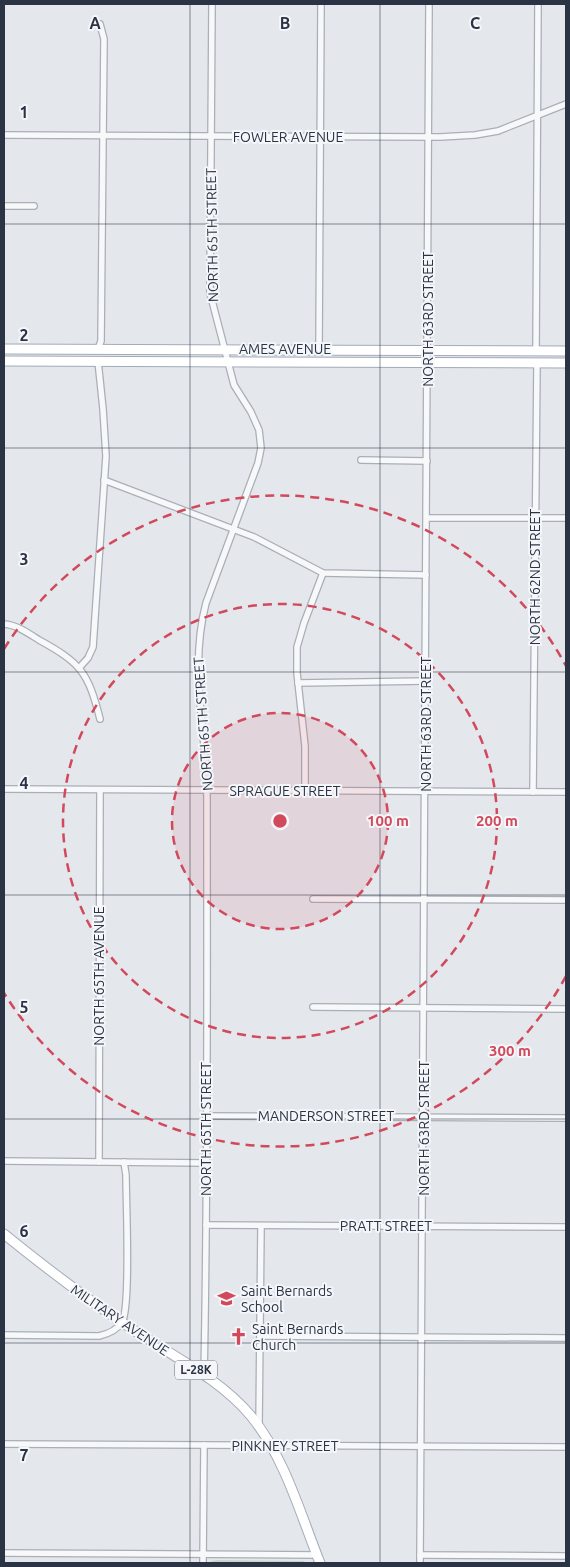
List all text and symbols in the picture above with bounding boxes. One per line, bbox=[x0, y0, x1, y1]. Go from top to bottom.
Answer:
text: A bbox=[89, 14, 101, 32]
text: B bbox=[280, 14, 290, 32]
text: C bbox=[470, 14, 480, 32]
text: 1 bbox=[19, 103, 29, 121]
street label: FOWLER AVENUE bbox=[233, 129, 343, 145]
street label: NORTH 65TH STREET bbox=[203, 168, 221, 302]
street label: NORTH 63RD STREET bbox=[420, 251, 436, 387]
text: 2 bbox=[19, 326, 29, 344]
street label: AMES AVENUE bbox=[239, 341, 331, 357]
street label: NORTH 62ND STREET bbox=[527, 509, 543, 645]
text: 3 bbox=[19, 550, 29, 568]
street label: NORTH 65TH STREET bbox=[190, 656, 216, 791]
street label: NORTH 63RD STREET bbox=[418, 656, 434, 792]
text: 4 bbox=[19, 774, 29, 792]
street label: SPRAGUE STREET bbox=[229, 783, 341, 799]
centre of rings bbox=[271, 812, 289, 830]
text: 100 m bbox=[367, 812, 409, 829]
text: 200 m bbox=[476, 812, 518, 829]
street label: NORTH 65TH AVENUE bbox=[91, 906, 107, 1046]
text: 5 bbox=[19, 998, 29, 1016]
text: 300 m bbox=[489, 1042, 531, 1059]
street label: NORTH 63RD STREET bbox=[416, 1060, 432, 1196]
street label: NORTH 65TH STREET bbox=[198, 1062, 214, 1196]
street label: MANDERSON STREET bbox=[258, 1108, 394, 1124]
street label: PRATT STREET bbox=[340, 1218, 432, 1234]
text: 6 bbox=[19, 1222, 29, 1240]
street label: MILITARY AVENUE bbox=[68, 1281, 172, 1359]
place label: Saint Bernards School bbox=[241, 1283, 332, 1315]
school or university icon: Saint Bernards School bbox=[217, 1289, 237, 1309]
place label: Saint Bernards Church bbox=[252, 1321, 343, 1353]
church icon: Saint Bernards Church bbox=[228, 1327, 248, 1347]
road number: L-28K bbox=[175, 1360, 217, 1380]
street label: PINKNEY STREET bbox=[232, 1438, 339, 1454]
text: 7 bbox=[19, 1446, 29, 1464]

